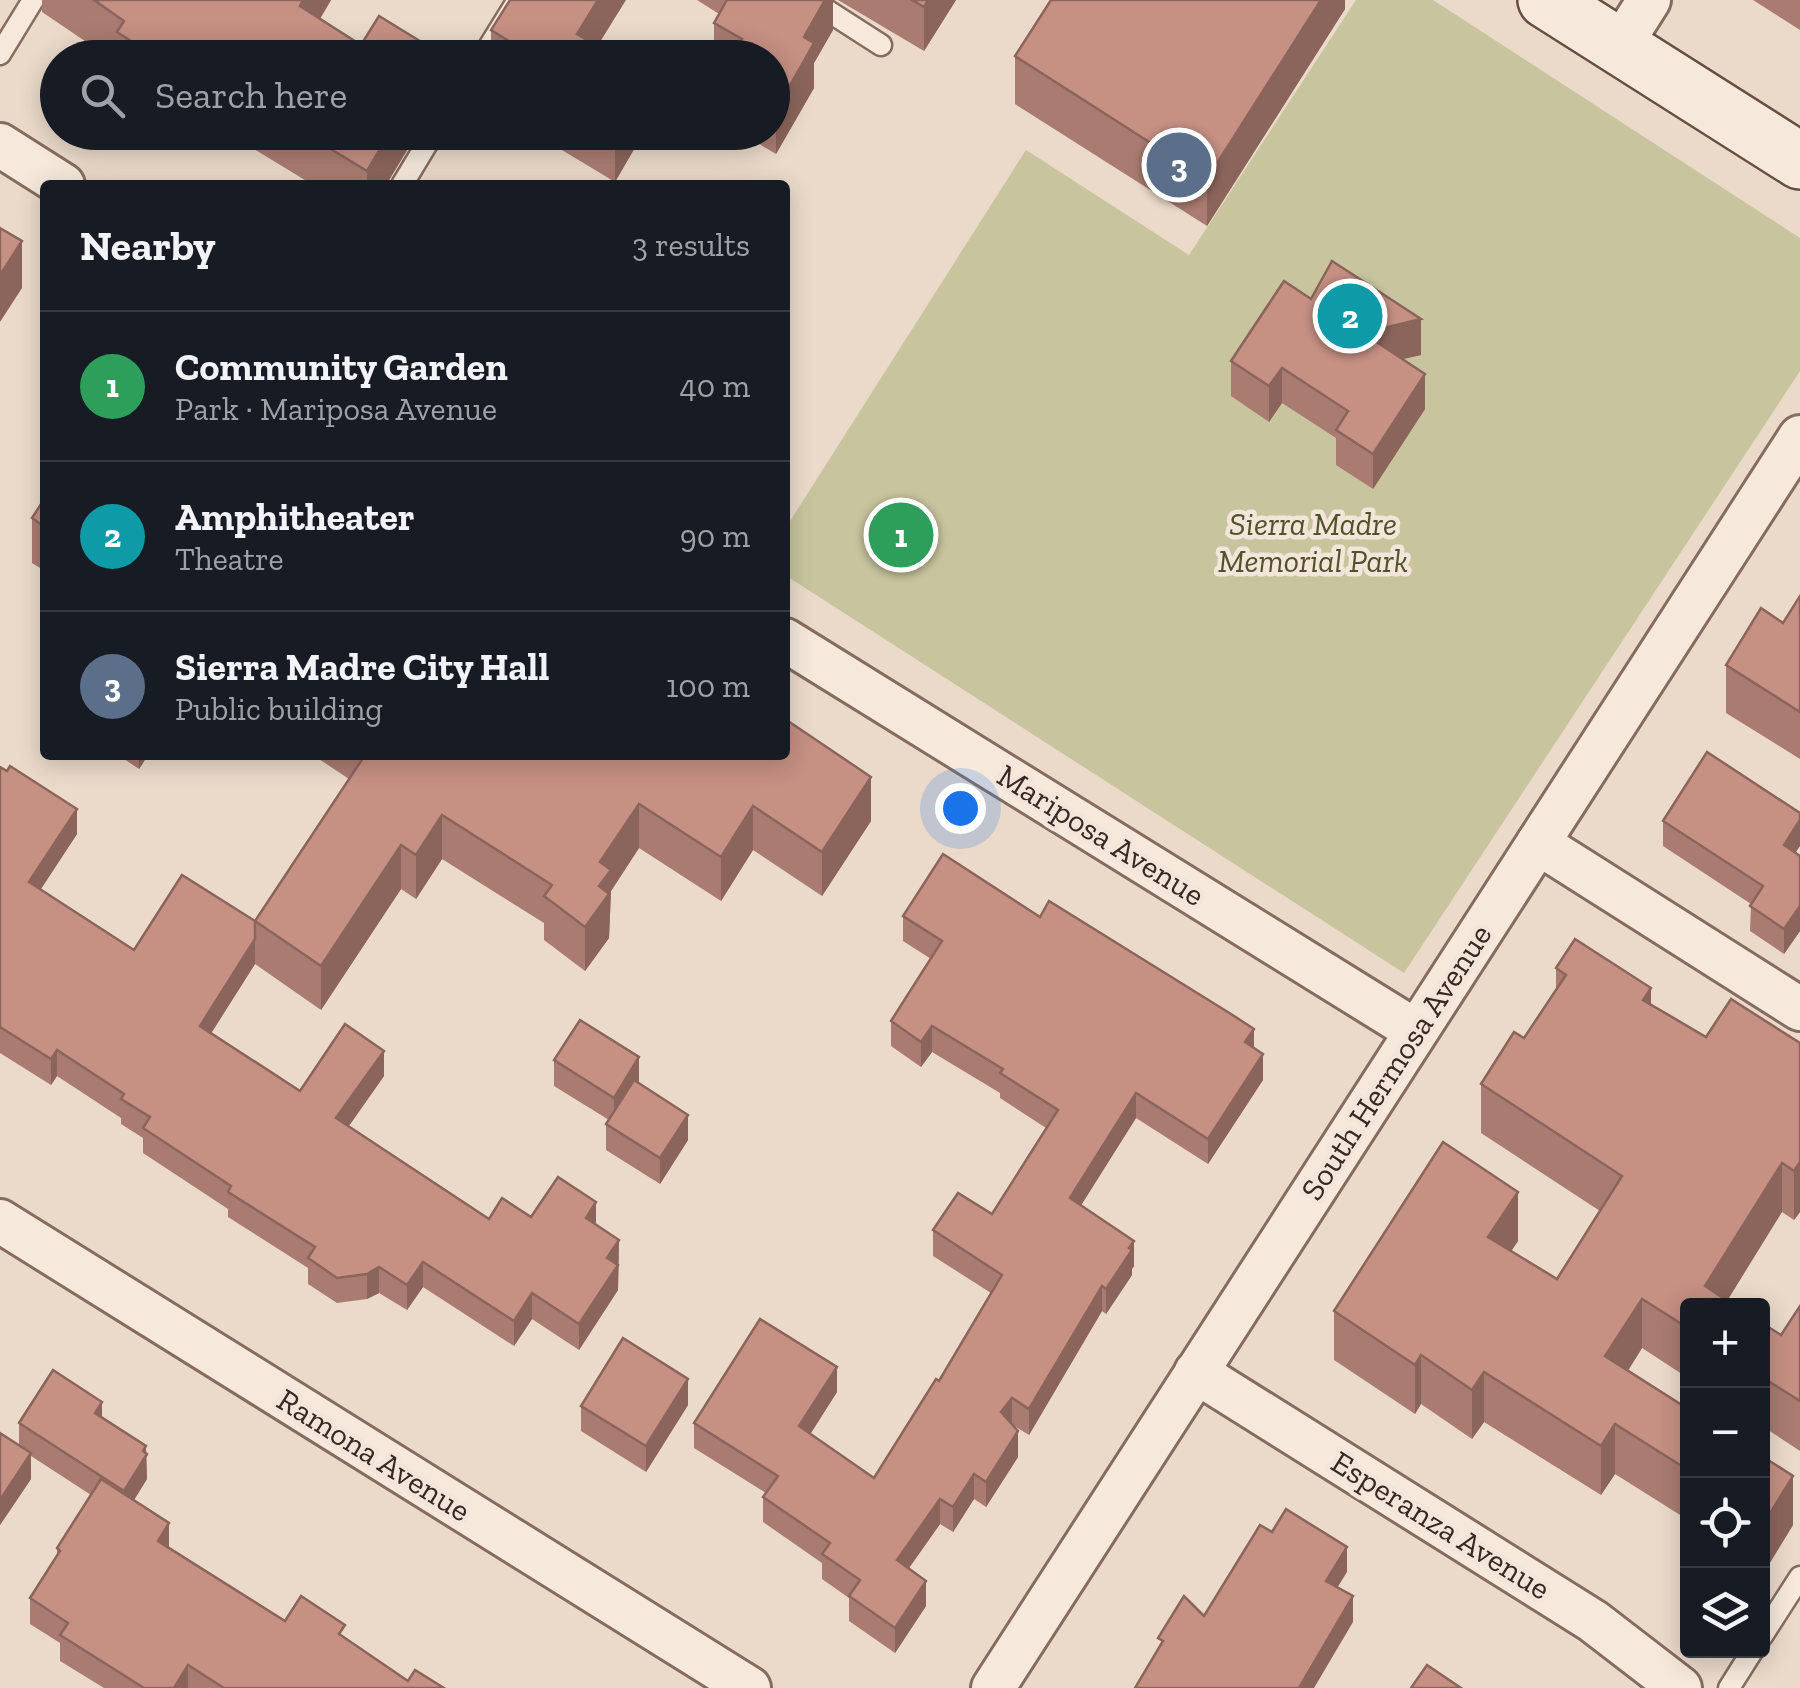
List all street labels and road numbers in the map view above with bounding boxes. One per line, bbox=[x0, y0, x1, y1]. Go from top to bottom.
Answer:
street label: Mariposa Avenue bbox=[990, 756, 1212, 914]
street label: South Hermosa Avenue bbox=[1293, 917, 1499, 1207]
street label: Ramona Avenue bbox=[270, 1380, 478, 1530]
street label: Esperanza Avenue bbox=[1325, 1442, 1557, 1608]

